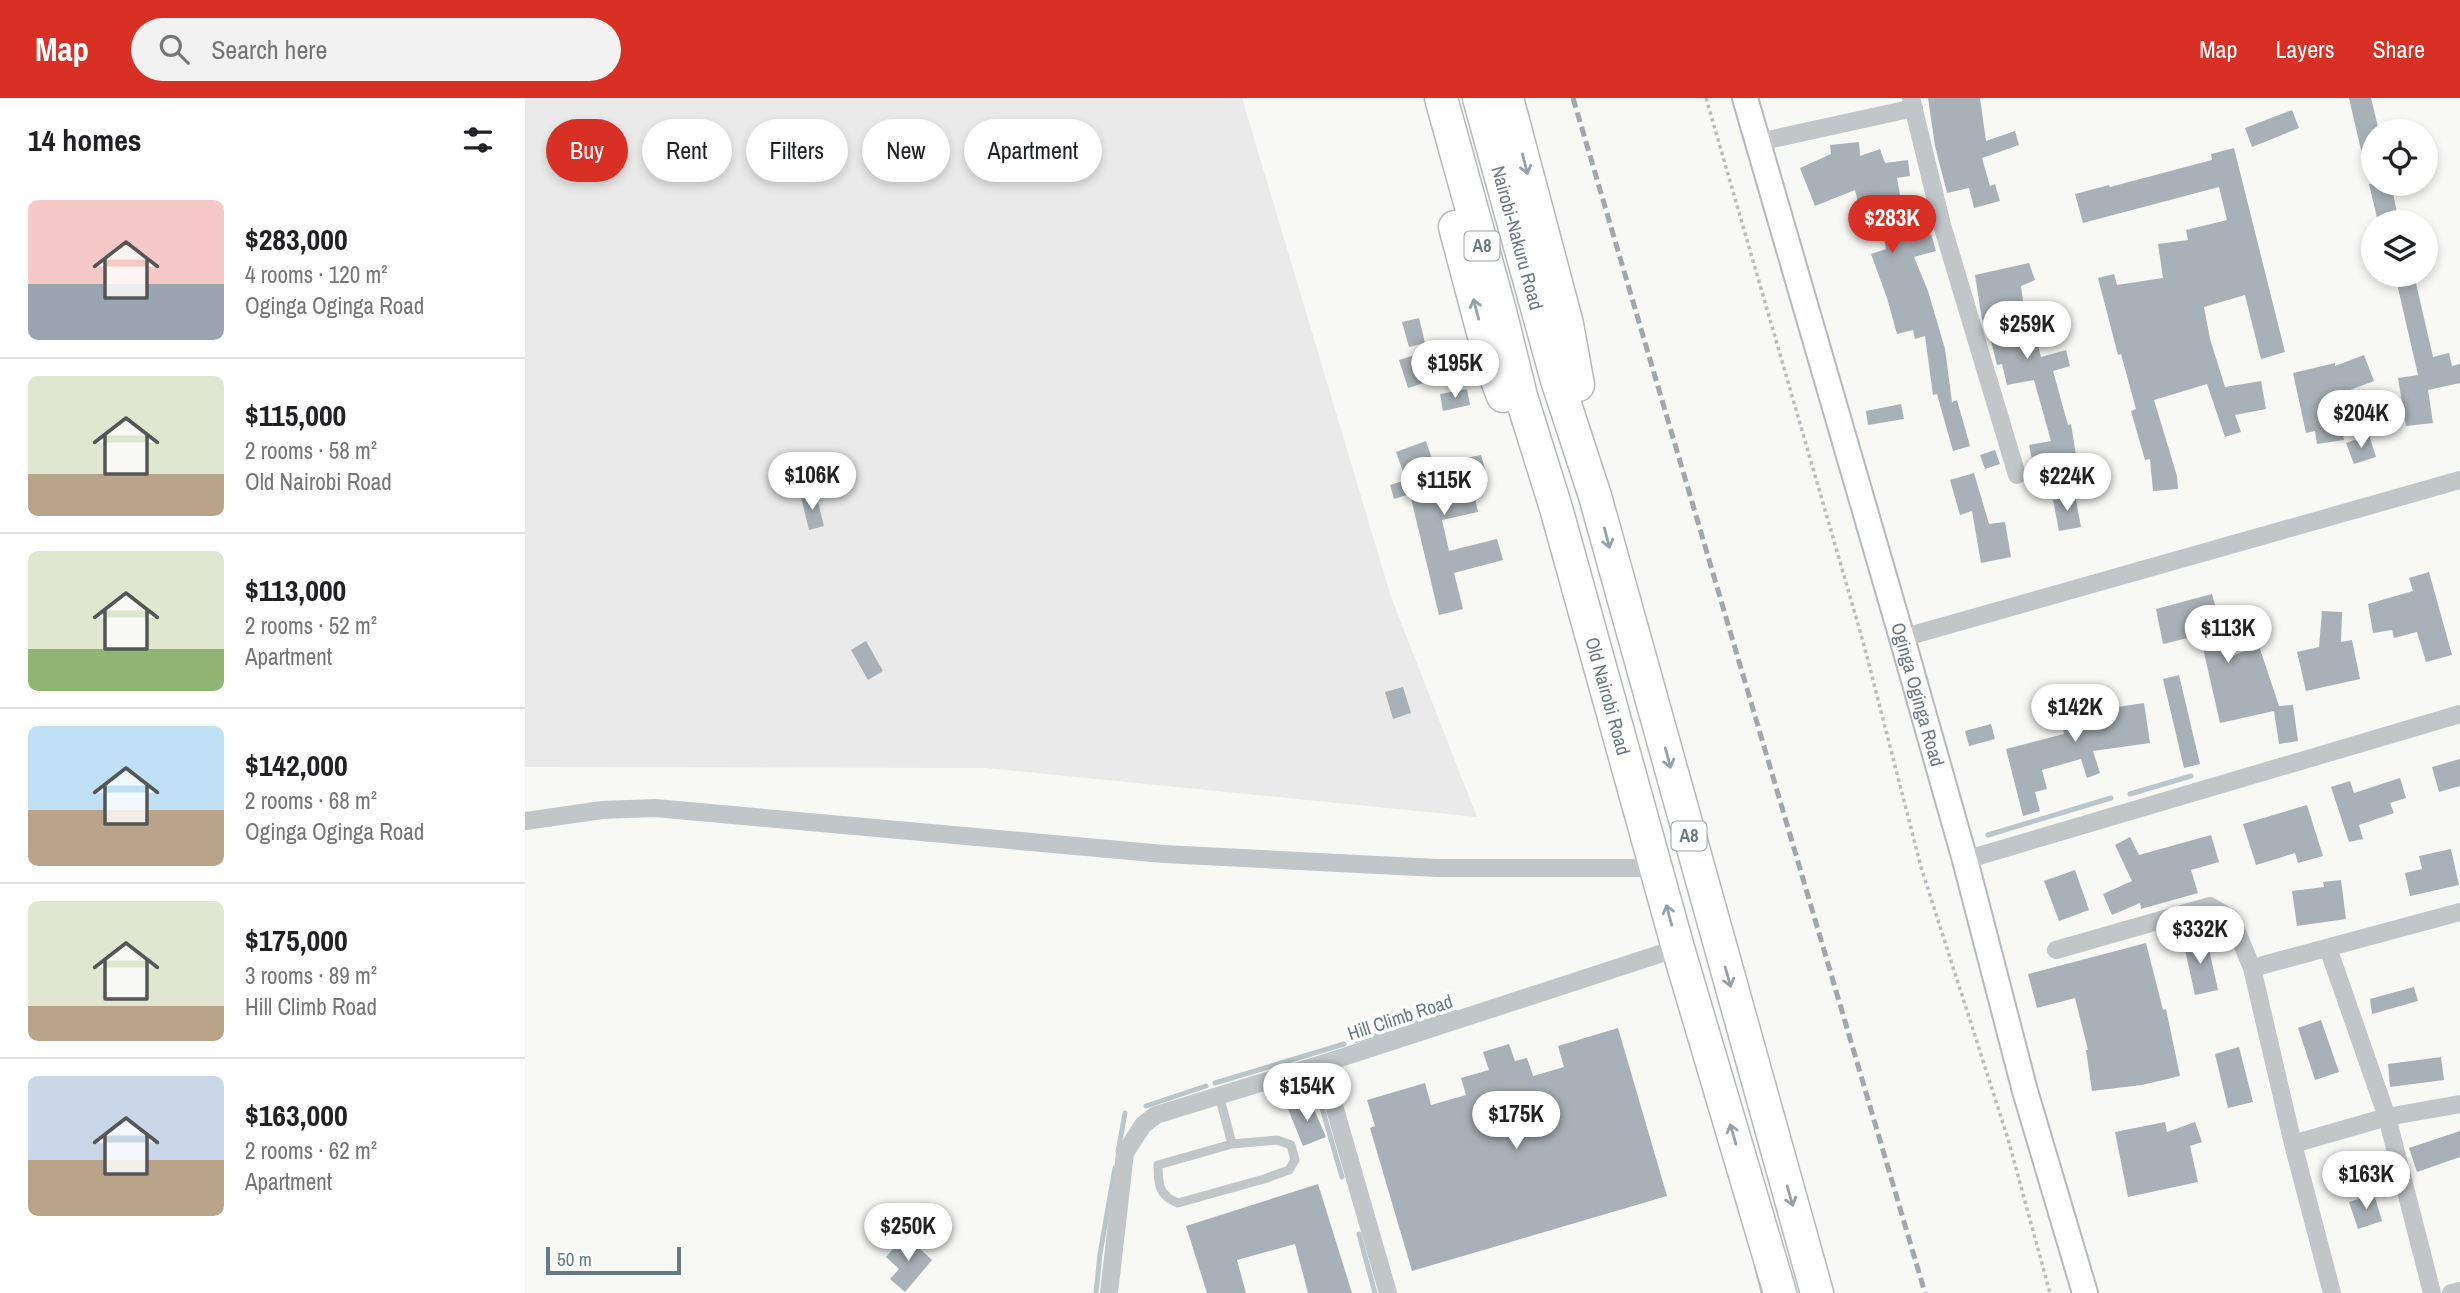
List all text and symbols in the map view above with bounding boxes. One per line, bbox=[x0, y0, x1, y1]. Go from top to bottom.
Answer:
search box bbox=[131, 18, 621, 81]
text: Map bbox=[35, 27, 89, 71]
icon: search bbox=[155, 30, 193, 68]
text: Search here bbox=[211, 32, 327, 67]
text: Map bbox=[2199, 33, 2237, 65]
text: Layers bbox=[2275, 33, 2334, 65]
text: Share bbox=[2372, 33, 2425, 65]
chip: Buy bbox=[546, 119, 628, 182]
chip: Rent bbox=[642, 119, 732, 182]
chip: Filters bbox=[746, 119, 848, 182]
chip: New bbox=[862, 119, 950, 182]
chip: Apartment bbox=[964, 119, 1102, 182]
map controls bbox=[2361, 119, 2438, 287]
button: locate bbox=[2361, 119, 2438, 196]
text: 14 homes bbox=[28, 120, 142, 160]
icon: filters bbox=[459, 121, 497, 159]
one-way arrow bbox=[1519, 152, 1532, 175]
street label: Nairobi-Nakuru Road bbox=[1485, 163, 1550, 313]
pin: $283K bbox=[1843, 195, 1941, 255]
text: $283K bbox=[1864, 202, 1920, 233]
button: layers bbox=[2361, 210, 2438, 287]
text: $283,000 bbox=[245, 219, 348, 259]
icon: home bbox=[84, 228, 168, 312]
road number: A8 bbox=[1465, 232, 1499, 260]
text: 4 rooms · 120 m² bbox=[245, 259, 388, 290]
text: Oginga Oginga Road bbox=[245, 290, 424, 321]
one-way arrow bbox=[1469, 298, 1482, 320]
pin: $259K bbox=[1978, 302, 2076, 361]
text: $259K bbox=[1999, 308, 2055, 339]
pin: $195K bbox=[1406, 341, 1504, 400]
text: $195K bbox=[1427, 347, 1483, 378]
pin: $204K bbox=[2312, 390, 2410, 450]
text: $115,000 bbox=[245, 395, 346, 435]
text: $204K bbox=[2333, 397, 2389, 428]
icon: home bbox=[84, 404, 168, 488]
text: 2 rooms · 58 m² bbox=[245, 435, 377, 466]
pin: $106K bbox=[763, 452, 861, 512]
pin: $224K bbox=[2018, 454, 2116, 513]
pin: $115K bbox=[1395, 458, 1493, 517]
text: $106K bbox=[784, 459, 840, 490]
text: $224K bbox=[2039, 460, 2095, 491]
text: $115K bbox=[1417, 464, 1471, 495]
text: Old Nairobi Road bbox=[245, 466, 392, 497]
one-way arrow bbox=[1601, 527, 1614, 549]
text: $113,000 bbox=[245, 570, 346, 610]
icon: home bbox=[84, 579, 168, 663]
pin: $113K bbox=[2179, 606, 2277, 665]
text: 2 rooms · 52 m² bbox=[245, 610, 377, 641]
text: $113K bbox=[2201, 612, 2255, 643]
street label: Oginga Oginga Road bbox=[1885, 619, 1951, 769]
street label: Old Nairobi Road bbox=[1579, 634, 1637, 758]
text: Apartment bbox=[245, 641, 332, 672]
pin: $142K bbox=[2026, 684, 2124, 744]
text: $142K bbox=[2047, 691, 2103, 722]
text: $142,000 bbox=[245, 745, 348, 785]
one-way arrow bbox=[1662, 746, 1675, 768]
icon: home bbox=[84, 754, 168, 838]
text: 2 rooms · 68 m² bbox=[245, 785, 377, 816]
text: Oginga Oginga Road bbox=[245, 816, 424, 847]
road number: A8 bbox=[1671, 822, 1707, 850]
one-way arrow bbox=[1662, 904, 1675, 926]
pin: $332K bbox=[2151, 906, 2249, 966]
text: $332K bbox=[2172, 913, 2228, 944]
text: $175,000 bbox=[245, 920, 348, 960]
icon: home bbox=[84, 929, 168, 1013]
text: 3 rooms · 89 m² bbox=[245, 960, 377, 991]
one-way arrow bbox=[1723, 966, 1736, 988]
street label: Hill Climb Road bbox=[1344, 988, 1456, 1046]
text: Hill Climb Road bbox=[245, 991, 377, 1022]
pin: $154K bbox=[1258, 1063, 1356, 1123]
text: $154K bbox=[1279, 1070, 1335, 1101]
pin: $175K bbox=[1467, 1091, 1565, 1151]
text: $163,000 bbox=[245, 1095, 348, 1135]
text: $175K bbox=[1488, 1098, 1544, 1129]
icon: home bbox=[84, 1104, 168, 1188]
one-way arrow bbox=[1726, 1123, 1739, 1145]
text: 2 rooms · 62 m² bbox=[245, 1135, 377, 1166]
pin: $163K bbox=[2317, 1152, 2415, 1211]
text: $163K bbox=[2338, 1158, 2394, 1189]
text: Apartment bbox=[245, 1166, 332, 1197]
one-way arrow bbox=[1784, 1185, 1797, 1207]
pin: $250K bbox=[859, 1204, 957, 1263]
text: $250K bbox=[880, 1210, 936, 1241]
scale bar bbox=[546, 1244, 681, 1276]
text: 50 m bbox=[557, 1246, 592, 1272]

